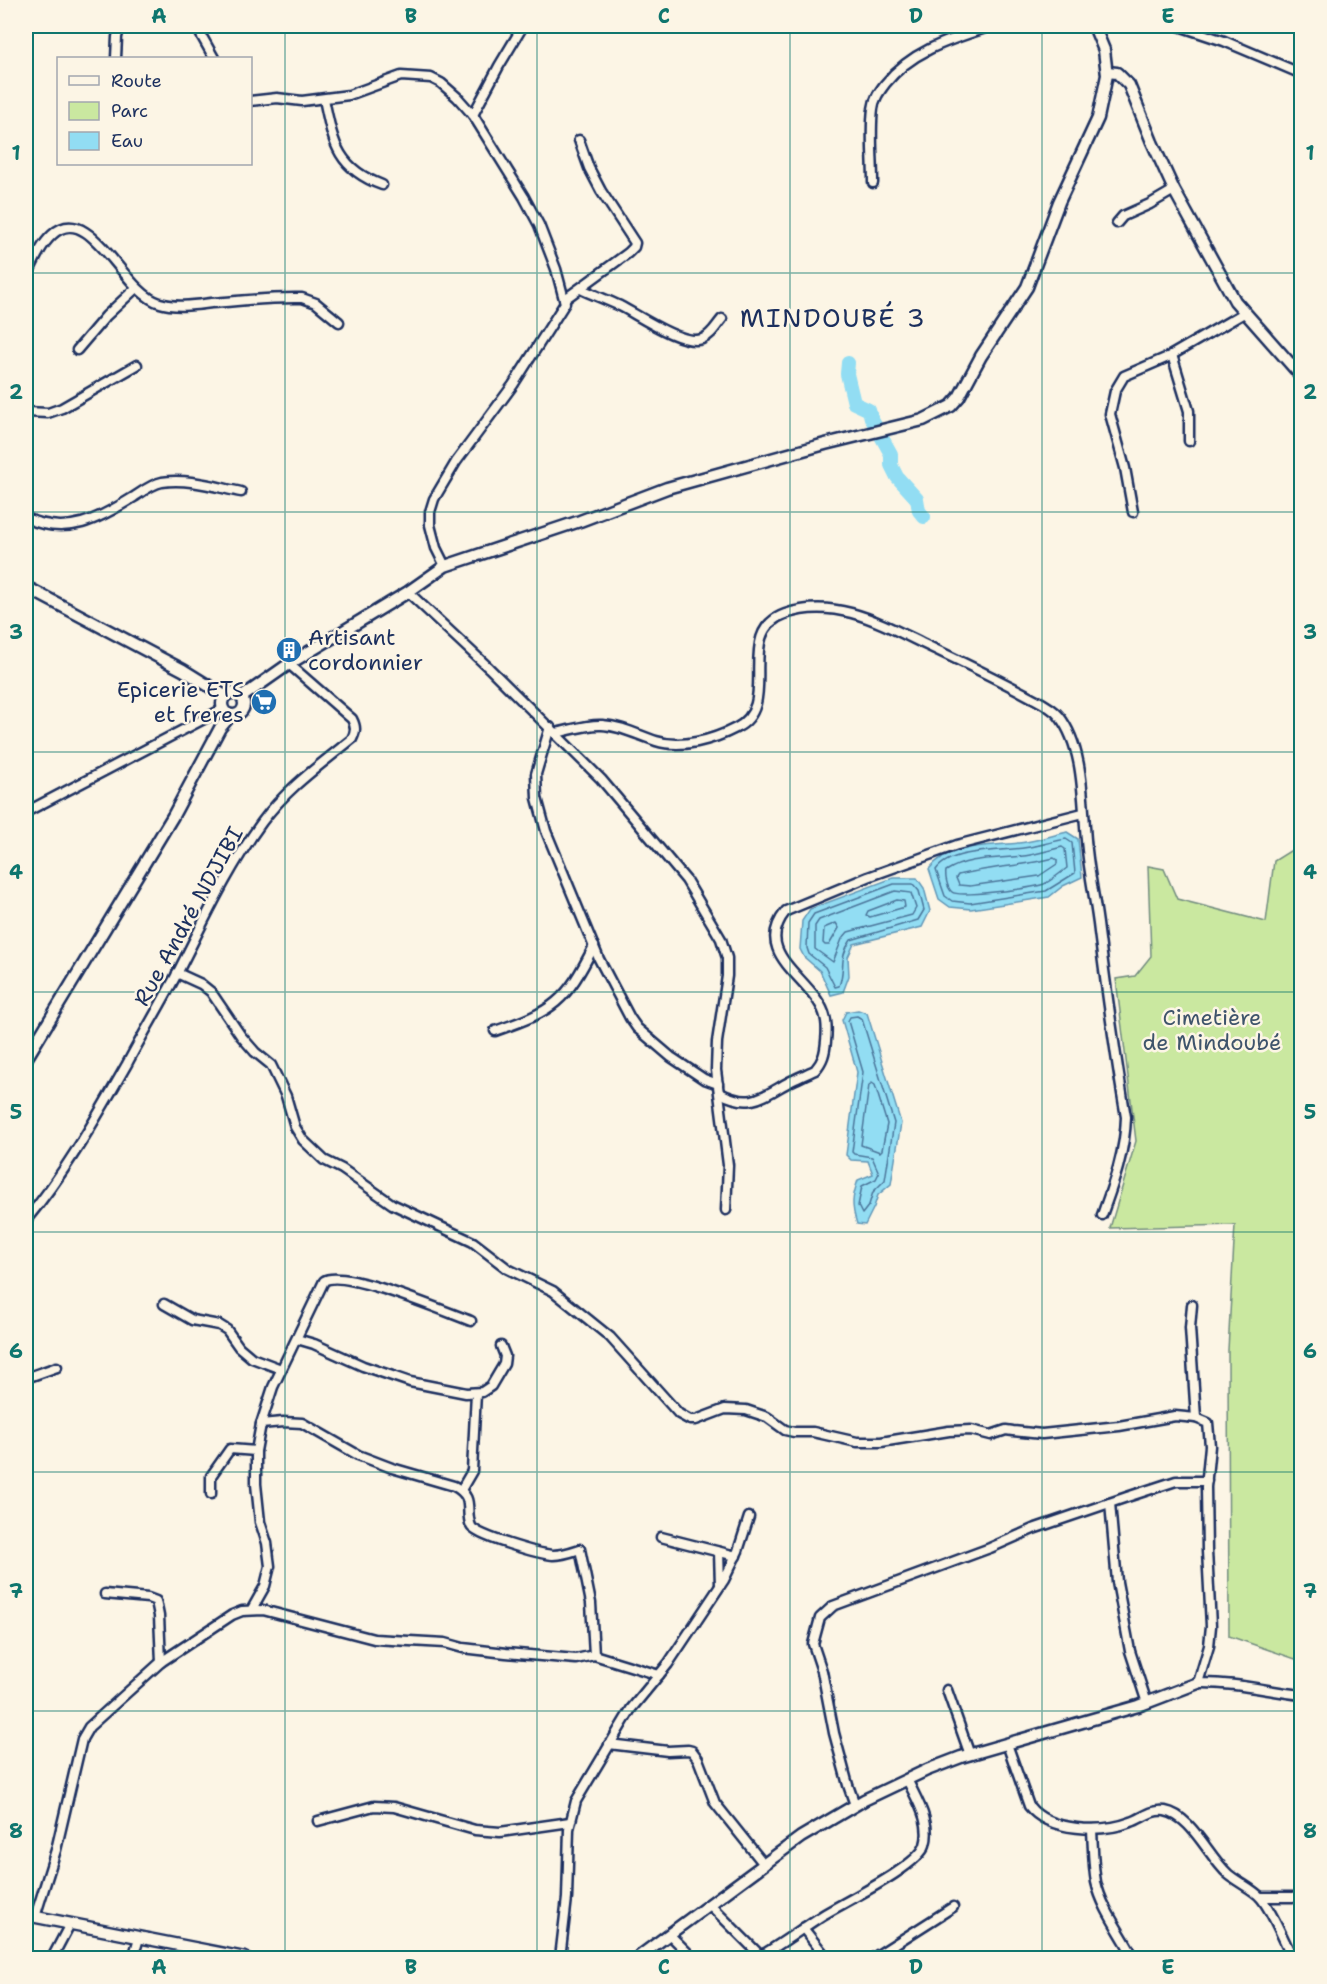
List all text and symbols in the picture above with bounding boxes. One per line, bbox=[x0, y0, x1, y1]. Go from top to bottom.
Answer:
text: A bbox=[151, 3, 167, 29]
text: B bbox=[405, 3, 417, 29]
text: C bbox=[658, 3, 670, 29]
text: D bbox=[909, 3, 923, 29]
text: E bbox=[1161, 3, 1175, 29]
legend bbox=[57, 57, 252, 165]
text: Route bbox=[111, 69, 162, 93]
text: Parc bbox=[111, 99, 148, 123]
text: Eau bbox=[111, 129, 143, 153]
text: 1 bbox=[11, 140, 21, 166]
text: 1 bbox=[1305, 140, 1315, 166]
district label: MINDOUBÉ 3 bbox=[740, 300, 926, 335]
text: 2 bbox=[9, 379, 23, 405]
text: 2 bbox=[1303, 379, 1317, 405]
text: 3 bbox=[9, 619, 23, 645]
text: 3 bbox=[1303, 619, 1317, 645]
place label: Artisant cordonnier bbox=[308, 623, 423, 677]
building icon: Artisant cordonnier bbox=[274, 635, 304, 665]
place label: Epicerie ETS et freres bbox=[117, 675, 244, 729]
supermarket icon: Epicerie ETS et freres bbox=[249, 687, 279, 717]
street label: Rue André NDJIBI bbox=[127, 821, 250, 1011]
text: 4 bbox=[9, 859, 23, 885]
text: 4 bbox=[1303, 859, 1317, 885]
park label: Cimetière de Mindoubé bbox=[1142, 1003, 1282, 1057]
text: 5 bbox=[10, 1099, 22, 1125]
text: 5 bbox=[1304, 1099, 1316, 1125]
text: 6 bbox=[9, 1338, 23, 1364]
text: 6 bbox=[1303, 1338, 1317, 1364]
text: 7 bbox=[9, 1578, 23, 1604]
text: 7 bbox=[1303, 1578, 1317, 1604]
text: 8 bbox=[9, 1818, 23, 1844]
text: 8 bbox=[1303, 1818, 1317, 1844]
text: A bbox=[151, 1954, 167, 1980]
text: B bbox=[405, 1954, 417, 1980]
text: C bbox=[658, 1954, 670, 1980]
text: D bbox=[909, 1954, 923, 1980]
text: E bbox=[1161, 1954, 1175, 1980]

